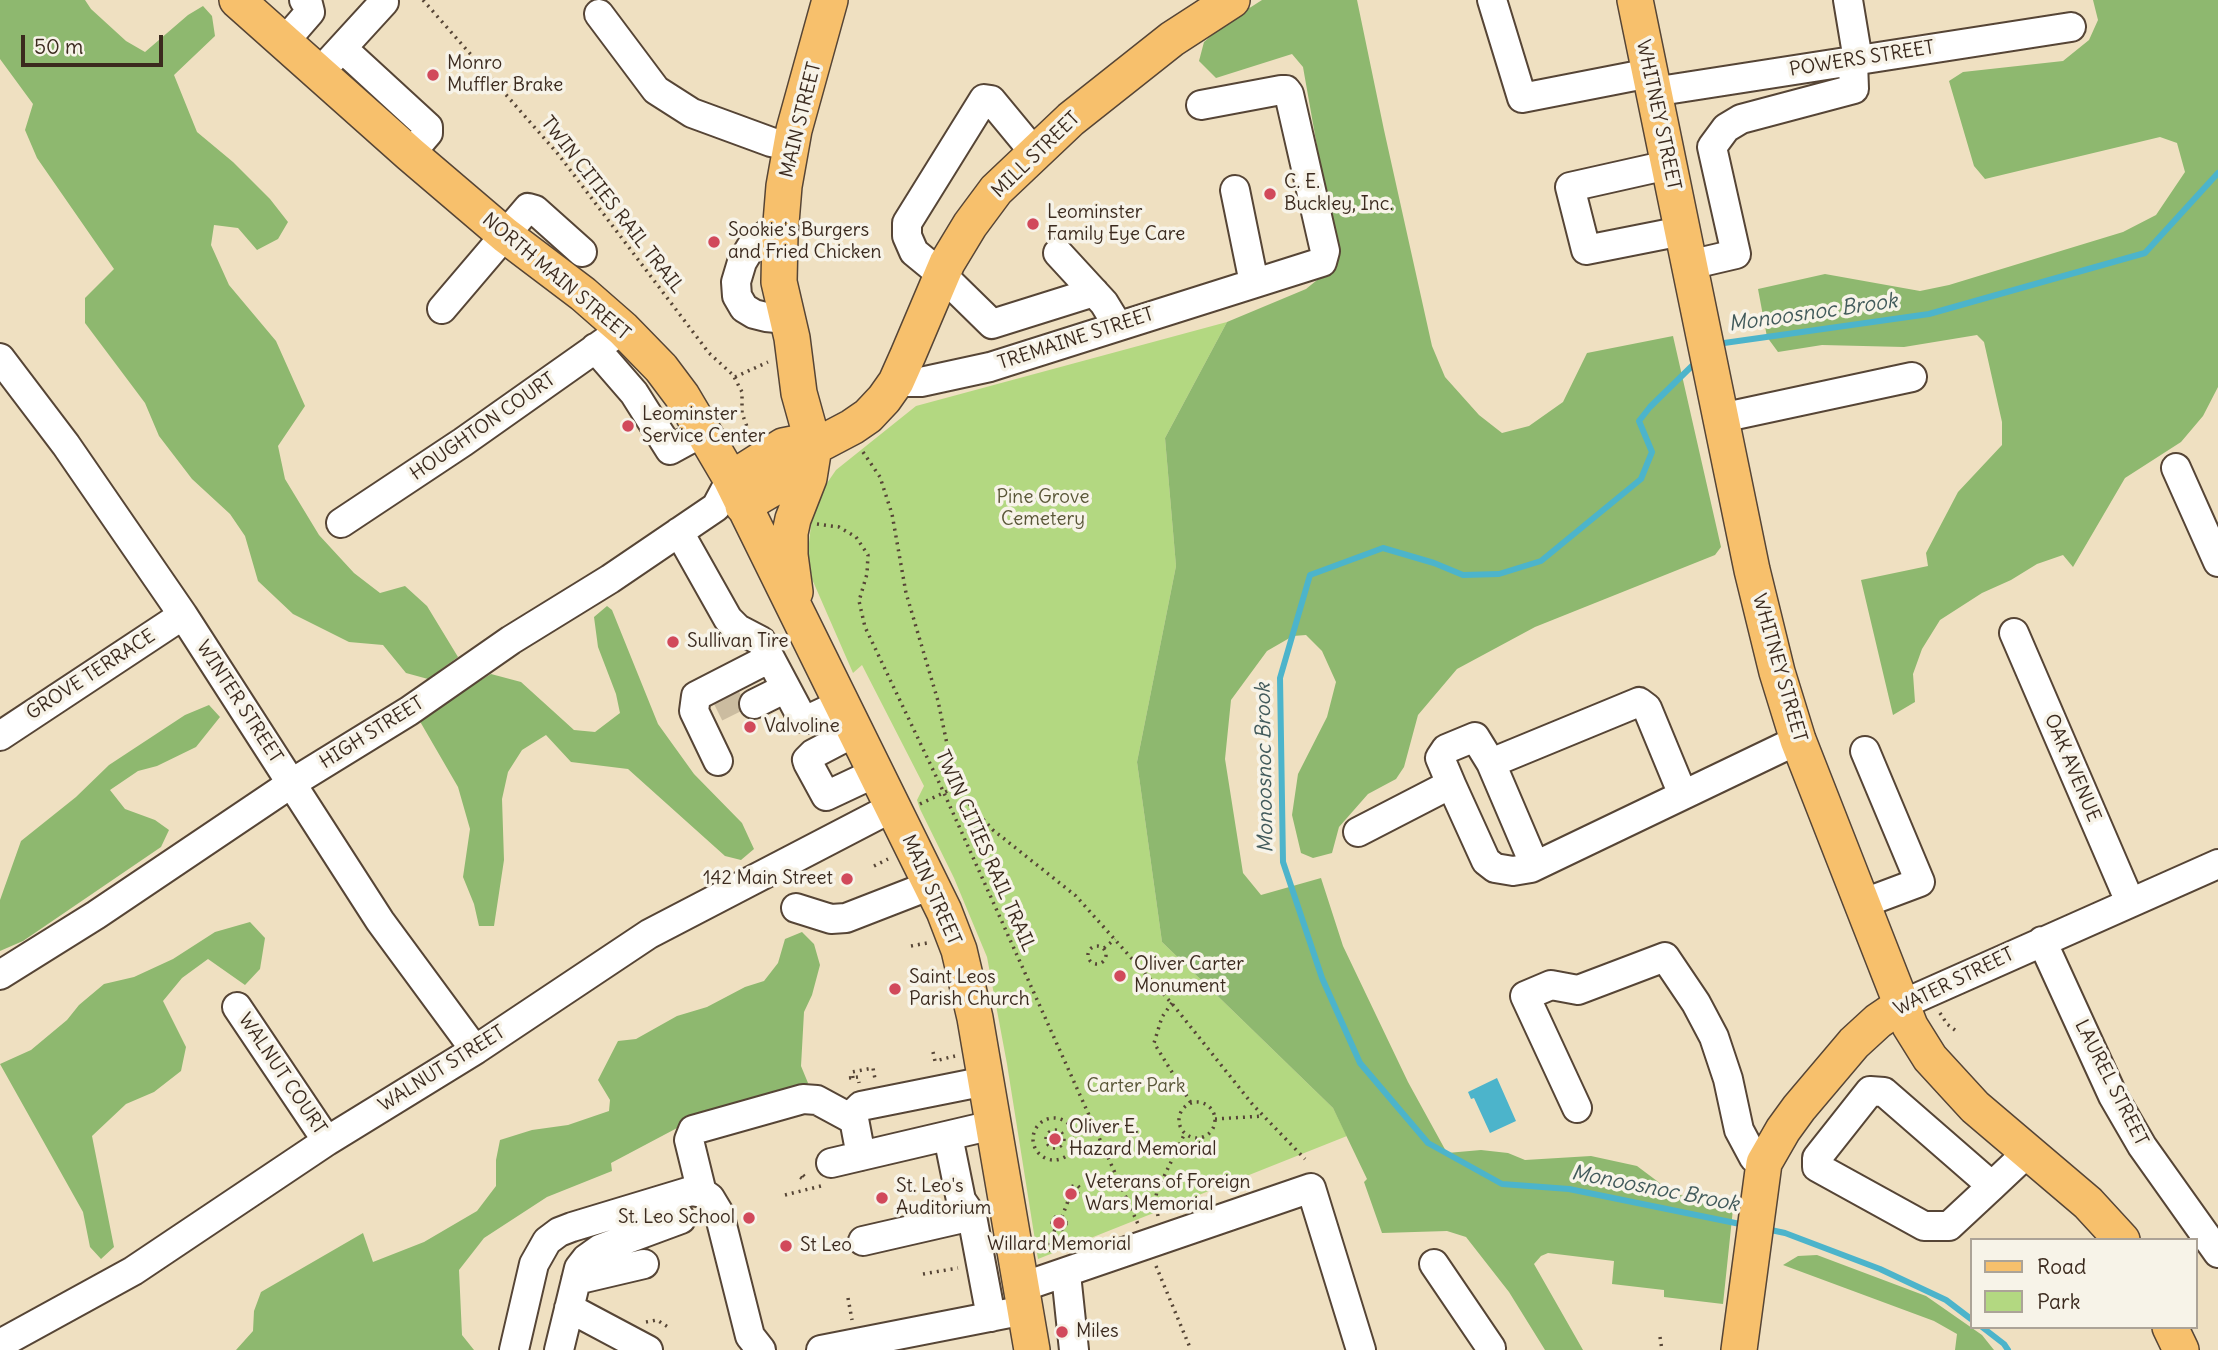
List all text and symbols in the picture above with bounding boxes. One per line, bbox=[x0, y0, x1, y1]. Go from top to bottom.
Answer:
scale bar bbox=[24, 21, 166, 65]
text: 50 m bbox=[34, 33, 83, 60]
street label: POWERS STREET bbox=[1788, 36, 1936, 82]
street label: WHITNEY STREET bbox=[1631, 38, 1685, 192]
place label: Monro Muffler Brake bbox=[447, 53, 563, 97]
street label: MAIN STREET bbox=[776, 60, 826, 180]
marker: Monro Muffler Brake bbox=[425, 67, 441, 83]
street label: MILL STREET bbox=[987, 107, 1085, 203]
street label: TWIN CITIES RAIL TRAIL bbox=[536, 112, 688, 298]
place label: C. E. Buckley, Inc. bbox=[1284, 172, 1393, 216]
marker: C. E. Buckley, Inc. bbox=[1262, 186, 1278, 202]
place label: Leominster Family Eye Care bbox=[1047, 202, 1185, 246]
street label: NORTH MAIN STREET bbox=[477, 209, 635, 345]
marker: Leominster Family Eye Care bbox=[1025, 216, 1041, 232]
place label: Sookie's Burgers and Fried Chicken bbox=[728, 220, 882, 264]
marker: Sookie's Burgers and Fried Chicken bbox=[706, 234, 722, 250]
water label: Monoosnoc Brook bbox=[1727, 289, 1899, 337]
street label: TREMAINE STREET bbox=[995, 303, 1157, 375]
street label: HOUGHTON COURT bbox=[406, 368, 560, 486]
place label: Leominster Service Center bbox=[642, 404, 765, 448]
marker: Leominster Service Center bbox=[620, 418, 636, 434]
park label: Pine Grove Cemetery bbox=[997, 487, 1089, 531]
street label: WHITNEY STREET bbox=[1747, 591, 1811, 745]
street label: GROVE TERRACE bbox=[22, 625, 160, 725]
place label: Sullivan Tire bbox=[687, 631, 789, 653]
marker: Sullivan Tire bbox=[665, 634, 681, 650]
street label: WINTER STREET bbox=[191, 637, 287, 767]
water label: Monoosnoc Brook bbox=[1251, 683, 1279, 853]
street label: HIGH STREET bbox=[316, 692, 428, 774]
street label: OAK AVENUE bbox=[2039, 711, 2105, 825]
place label: Valvoline bbox=[764, 716, 840, 738]
marker: Valvoline bbox=[742, 719, 758, 735]
street label: TWIN CITIES RAIL TRAIL bbox=[930, 747, 1040, 955]
street label: MAIN STREET bbox=[897, 831, 965, 949]
place label: 142 Main Street bbox=[703, 868, 833, 890]
marker: 142 Main Street bbox=[839, 871, 855, 887]
street label: WATER STREET bbox=[1890, 943, 2018, 1021]
place label: Oliver Carter Monument bbox=[1134, 954, 1244, 998]
place label: Saint Leos Parish Church bbox=[909, 967, 1030, 1011]
marker: Oliver Carter Monument bbox=[1112, 968, 1128, 984]
marker: Saint Leos Parish Church bbox=[887, 981, 903, 997]
street label: WALNUT COURT bbox=[233, 1009, 331, 1139]
street label: LAUREL STREET bbox=[2069, 1016, 2153, 1150]
street label: WALNUT STREET bbox=[375, 1021, 509, 1117]
park label: Carter Park bbox=[1087, 1076, 1185, 1098]
place label: Oliver E. Hazard Memorial bbox=[1069, 1117, 1216, 1161]
marker: Oliver E. Hazard Memorial bbox=[1047, 1131, 1063, 1147]
water label: Monoosnoc Brook bbox=[1569, 1160, 1741, 1218]
place label: Veterans of Foreign Wars Memorial bbox=[1085, 1172, 1251, 1216]
place label: St. Leo's Auditorium bbox=[896, 1176, 991, 1220]
marker: Veterans of Foreign Wars Memorial bbox=[1063, 1186, 1079, 1202]
marker: St. Leo's Auditorium bbox=[874, 1190, 890, 1206]
place label: St. Leo School bbox=[618, 1207, 735, 1229]
marker: St. Leo School bbox=[741, 1210, 757, 1226]
marker: Willard Memorial bbox=[1051, 1215, 1067, 1231]
place label: Willard Memorial bbox=[987, 1234, 1131, 1256]
place label: St Leo bbox=[800, 1235, 852, 1257]
marker: St Leo bbox=[778, 1238, 794, 1254]
legend bbox=[1969, 1238, 2197, 1329]
text: Road bbox=[2037, 1253, 2086, 1280]
text: Park bbox=[2037, 1288, 2080, 1315]
place label: Miles bbox=[1076, 1321, 1119, 1343]
marker: Miles bbox=[1054, 1324, 1070, 1340]

